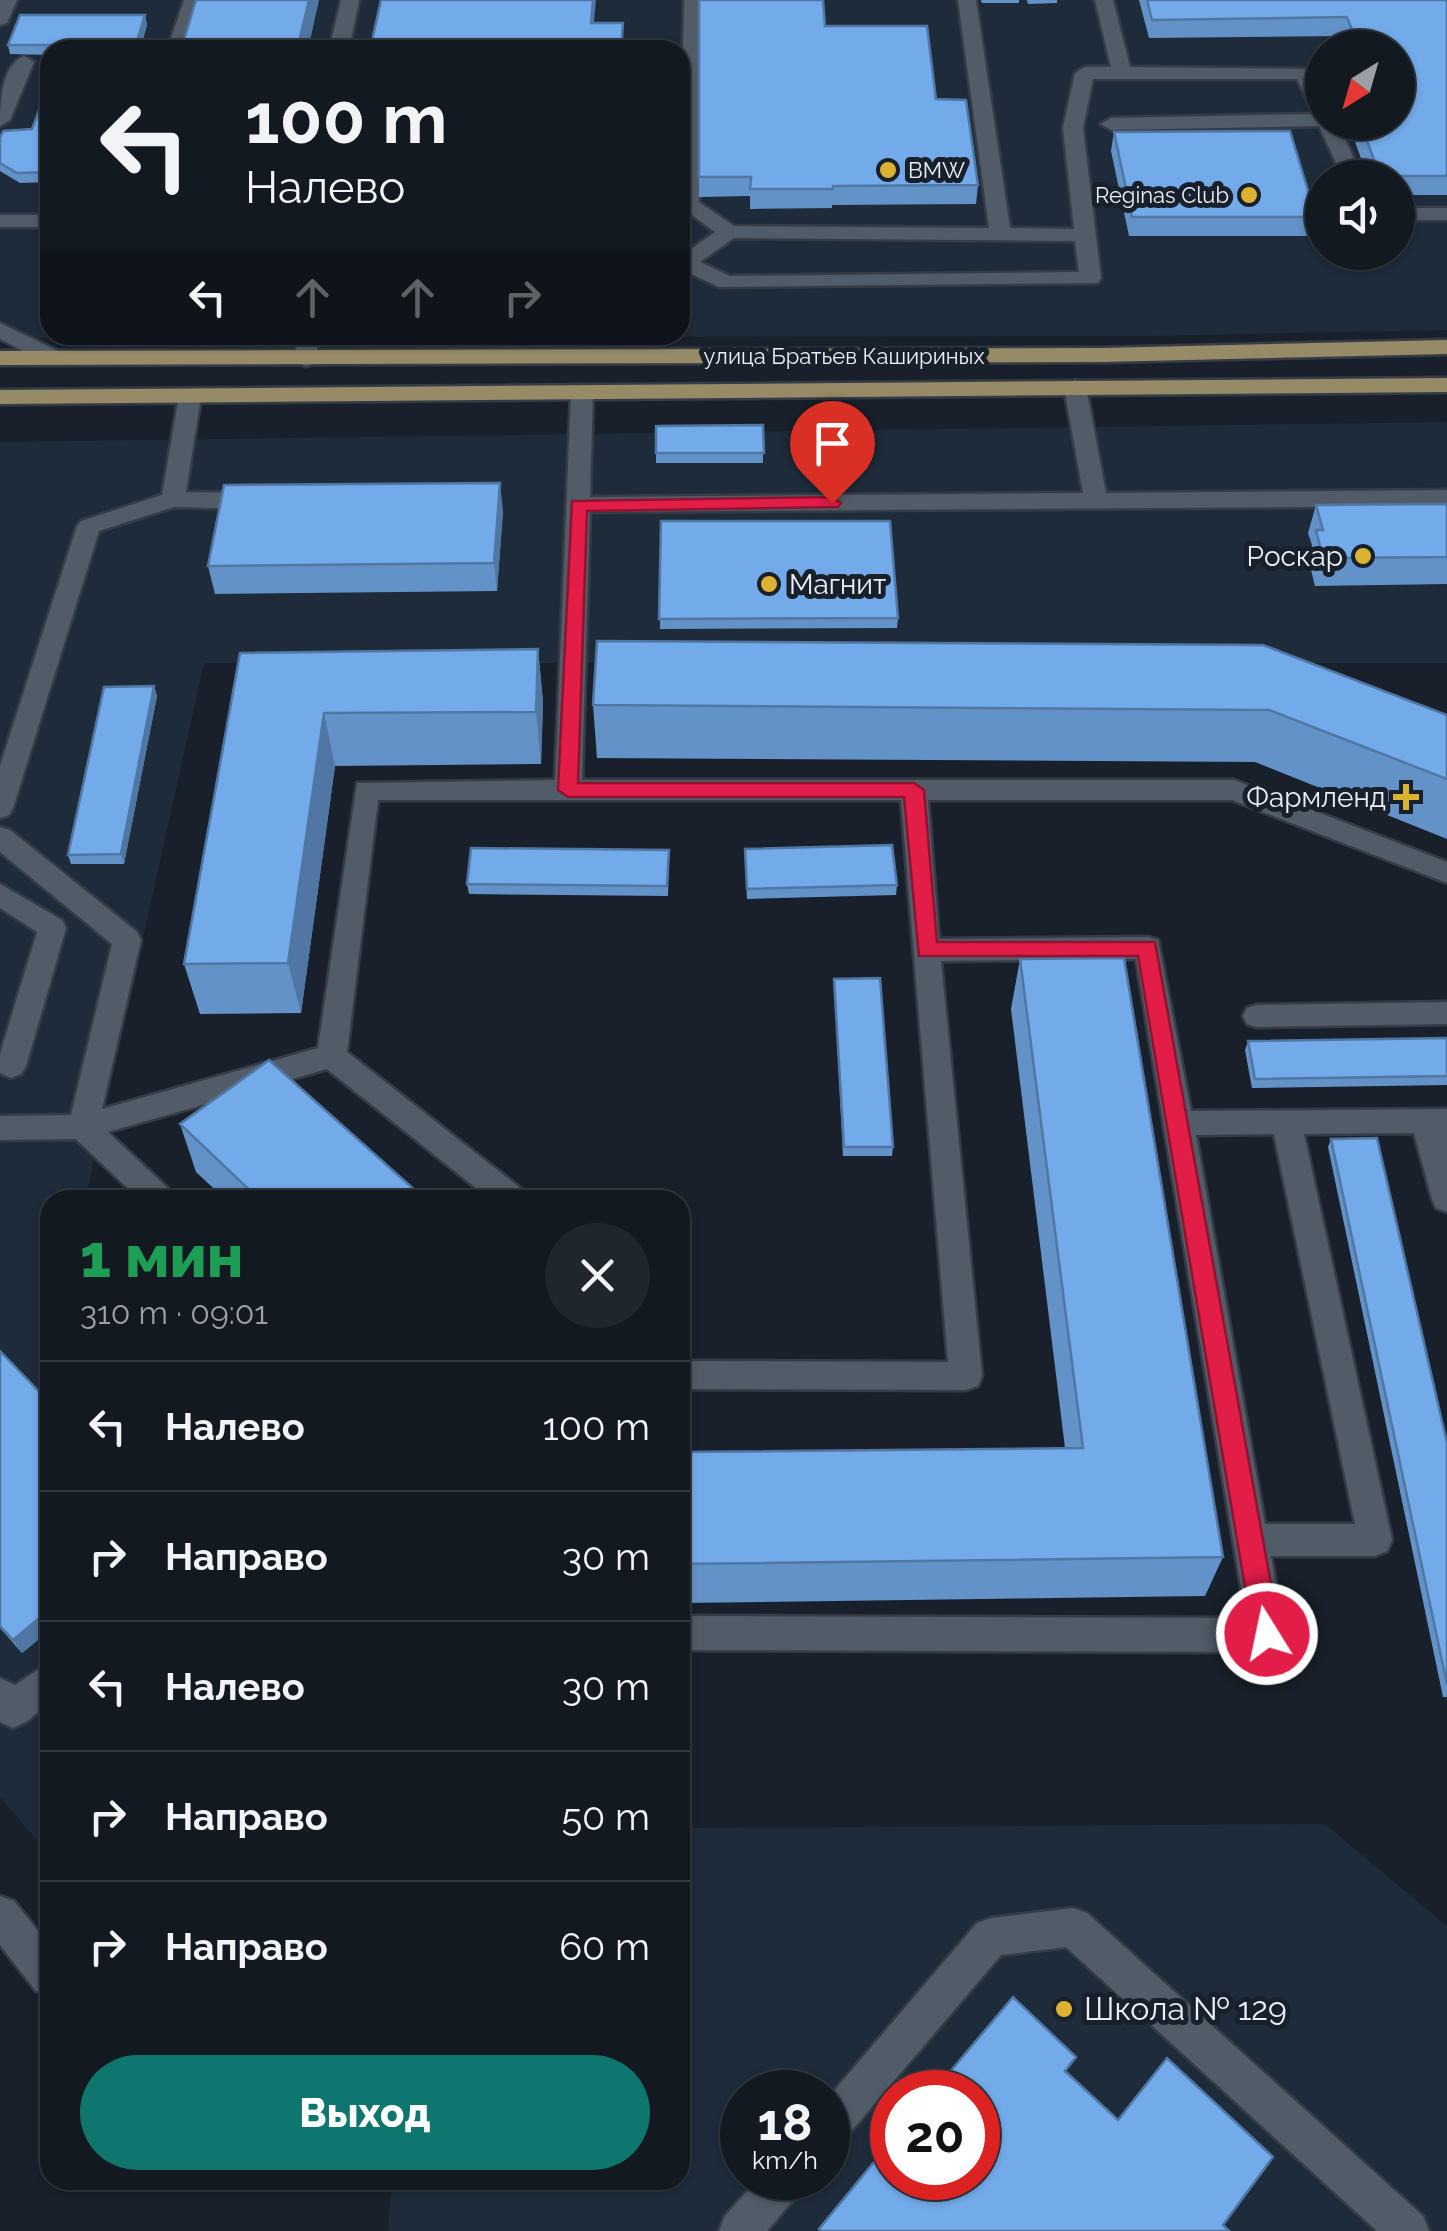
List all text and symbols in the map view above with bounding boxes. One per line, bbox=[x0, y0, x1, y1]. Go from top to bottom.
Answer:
north arrow bbox=[1305, 30, 1415, 140]
map controls bbox=[1305, 30, 1415, 270]
text: 100 m bbox=[245, 77, 448, 159]
icon: left bbox=[80, 80, 210, 210]
place label: BMW bbox=[908, 157, 965, 183]
marker: BMW bbox=[877, 159, 899, 181]
button: sound bbox=[1305, 160, 1415, 270]
text: Налево bbox=[245, 161, 405, 214]
place label: Reginas Club bbox=[1095, 182, 1229, 208]
marker: Reginas Club bbox=[1238, 184, 1260, 206]
icon: left bbox=[180, 270, 235, 325]
icon: ahead bbox=[285, 270, 340, 325]
icon: ahead bbox=[390, 270, 445, 325]
icon: right bbox=[495, 270, 550, 325]
street label: улица Братьев Кашириных bbox=[703, 343, 985, 369]
pin bbox=[790, 401, 875, 504]
icon: arrive bbox=[805, 416, 860, 471]
place label: Роскар bbox=[1247, 540, 1343, 573]
marker: Роскар bbox=[1352, 545, 1374, 567]
place label: Магнит bbox=[789, 568, 886, 601]
marker: Магнит bbox=[758, 573, 780, 595]
place label: Фармленд bbox=[1246, 781, 1386, 814]
marker: Фармленд bbox=[1395, 786, 1417, 808]
text: 1 мин bbox=[80, 1221, 243, 1291]
button: close bbox=[545, 1223, 650, 1328]
text: 310 m · 09:01 bbox=[80, 1294, 268, 1331]
icon: left bbox=[80, 1399, 135, 1454]
text: Налево bbox=[165, 1404, 305, 1449]
text: 100 m bbox=[543, 1404, 650, 1449]
icon: right bbox=[80, 1529, 135, 1584]
text: Направо bbox=[165, 1534, 328, 1579]
text: 30 m bbox=[562, 1534, 650, 1579]
position arrow bbox=[1215, 1582, 1319, 1686]
icon: left bbox=[80, 1659, 135, 1714]
text: Налево bbox=[165, 1664, 305, 1709]
text: 30 m bbox=[562, 1664, 650, 1709]
icon: right bbox=[80, 1789, 135, 1844]
text: Направо bbox=[165, 1794, 328, 1839]
text: 50 m bbox=[561, 1794, 650, 1839]
icon: right bbox=[80, 1919, 135, 1974]
text: Направо bbox=[165, 1924, 328, 1969]
text: 60 m bbox=[559, 1924, 650, 1969]
place label: Школа № 129 bbox=[1084, 1990, 1287, 2027]
marker: Школа № 129 bbox=[1053, 1998, 1075, 2020]
button: Выход bbox=[80, 2055, 650, 2170]
speed limit sign: 20 bbox=[870, 2070, 1000, 2200]
text: 18 bbox=[758, 2093, 812, 2152]
text: km/h bbox=[752, 2145, 818, 2175]

